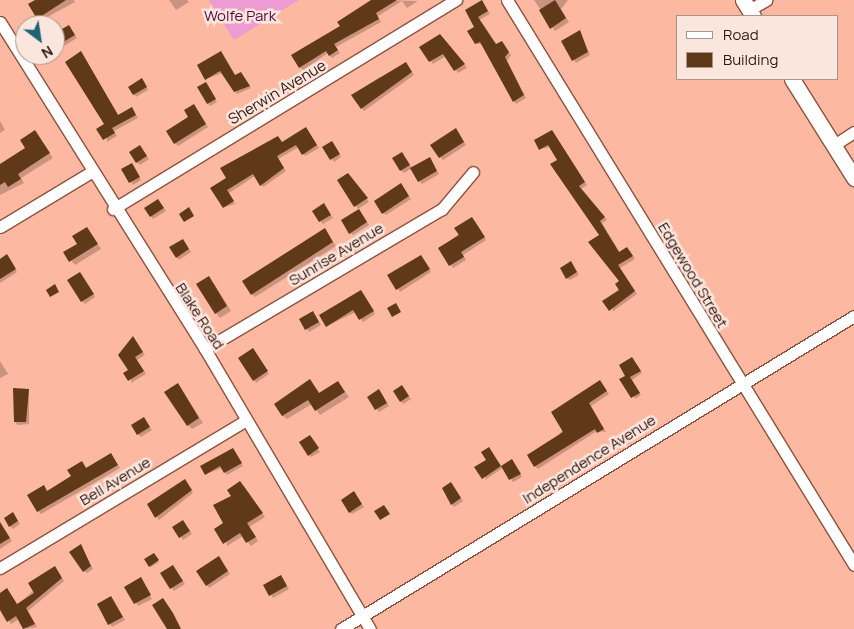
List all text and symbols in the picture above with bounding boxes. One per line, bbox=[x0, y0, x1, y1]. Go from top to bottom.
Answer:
park label: Wolfe Park bbox=[204, 7, 276, 25]
north arrow bbox=[15, 15, 65, 65]
legend bbox=[676, 15, 839, 80]
text: Road bbox=[723, 24, 759, 45]
text: N bbox=[38, 42, 57, 63]
text: Building bbox=[723, 49, 778, 70]
street label: Sherwin Avenue bbox=[225, 56, 329, 128]
street label: Sunrise Avenue bbox=[286, 219, 386, 289]
street label: Edgewood Street bbox=[654, 219, 732, 331]
street label: Blake Road bbox=[172, 279, 228, 353]
street label: Independence Avenue bbox=[519, 411, 659, 507]
street label: Bell Avenue bbox=[76, 453, 154, 509]

